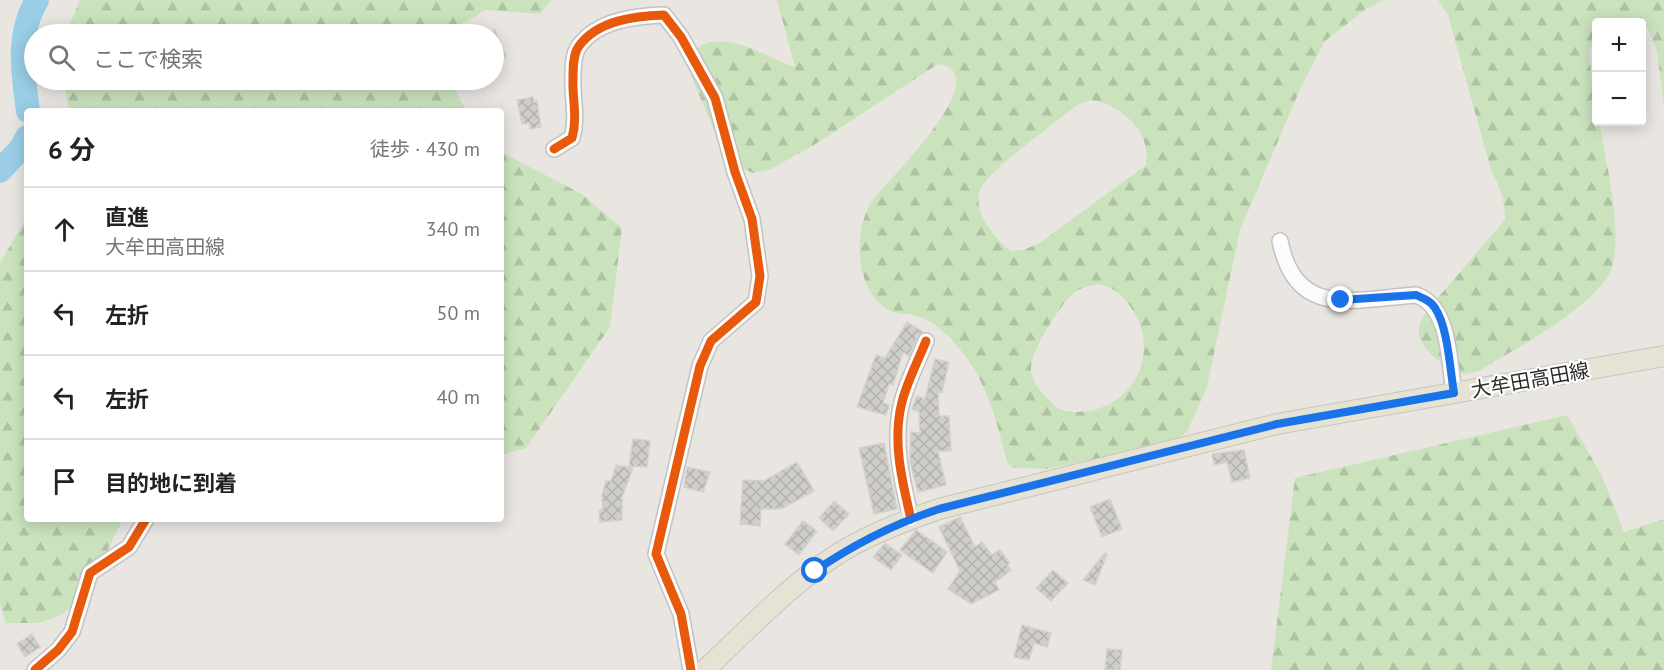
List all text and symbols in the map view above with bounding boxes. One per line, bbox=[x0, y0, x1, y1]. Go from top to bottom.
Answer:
map controls bbox=[1592, 18, 1646, 126]
button: + bbox=[1592, 18, 1646, 72]
search box bbox=[24, 24, 504, 90]
icon: search bbox=[45, 41, 78, 74]
text: ここで検索 bbox=[93, 45, 203, 73]
button: − bbox=[1592, 72, 1646, 126]
text: 6 分 bbox=[48, 133, 95, 166]
text: 徒歩 · 430 m bbox=[370, 136, 480, 162]
text: 直進 bbox=[105, 203, 149, 231]
icon: ahead bbox=[48, 213, 81, 246]
text: 340 m bbox=[426, 216, 480, 242]
text: 大牟田高田線 bbox=[105, 234, 225, 260]
route end bbox=[1327, 286, 1353, 312]
icon: left bbox=[48, 297, 81, 330]
text: 50 m bbox=[437, 300, 480, 326]
text: 左折 bbox=[105, 301, 149, 329]
street label: 大牟田高田線 bbox=[1469, 357, 1591, 403]
icon: left bbox=[48, 381, 81, 414]
text: 40 m bbox=[437, 384, 480, 410]
text: 左折 bbox=[105, 385, 149, 413]
icon: arrive bbox=[48, 465, 81, 498]
text: 目的地に到着 bbox=[105, 469, 237, 497]
route start bbox=[801, 557, 827, 583]

